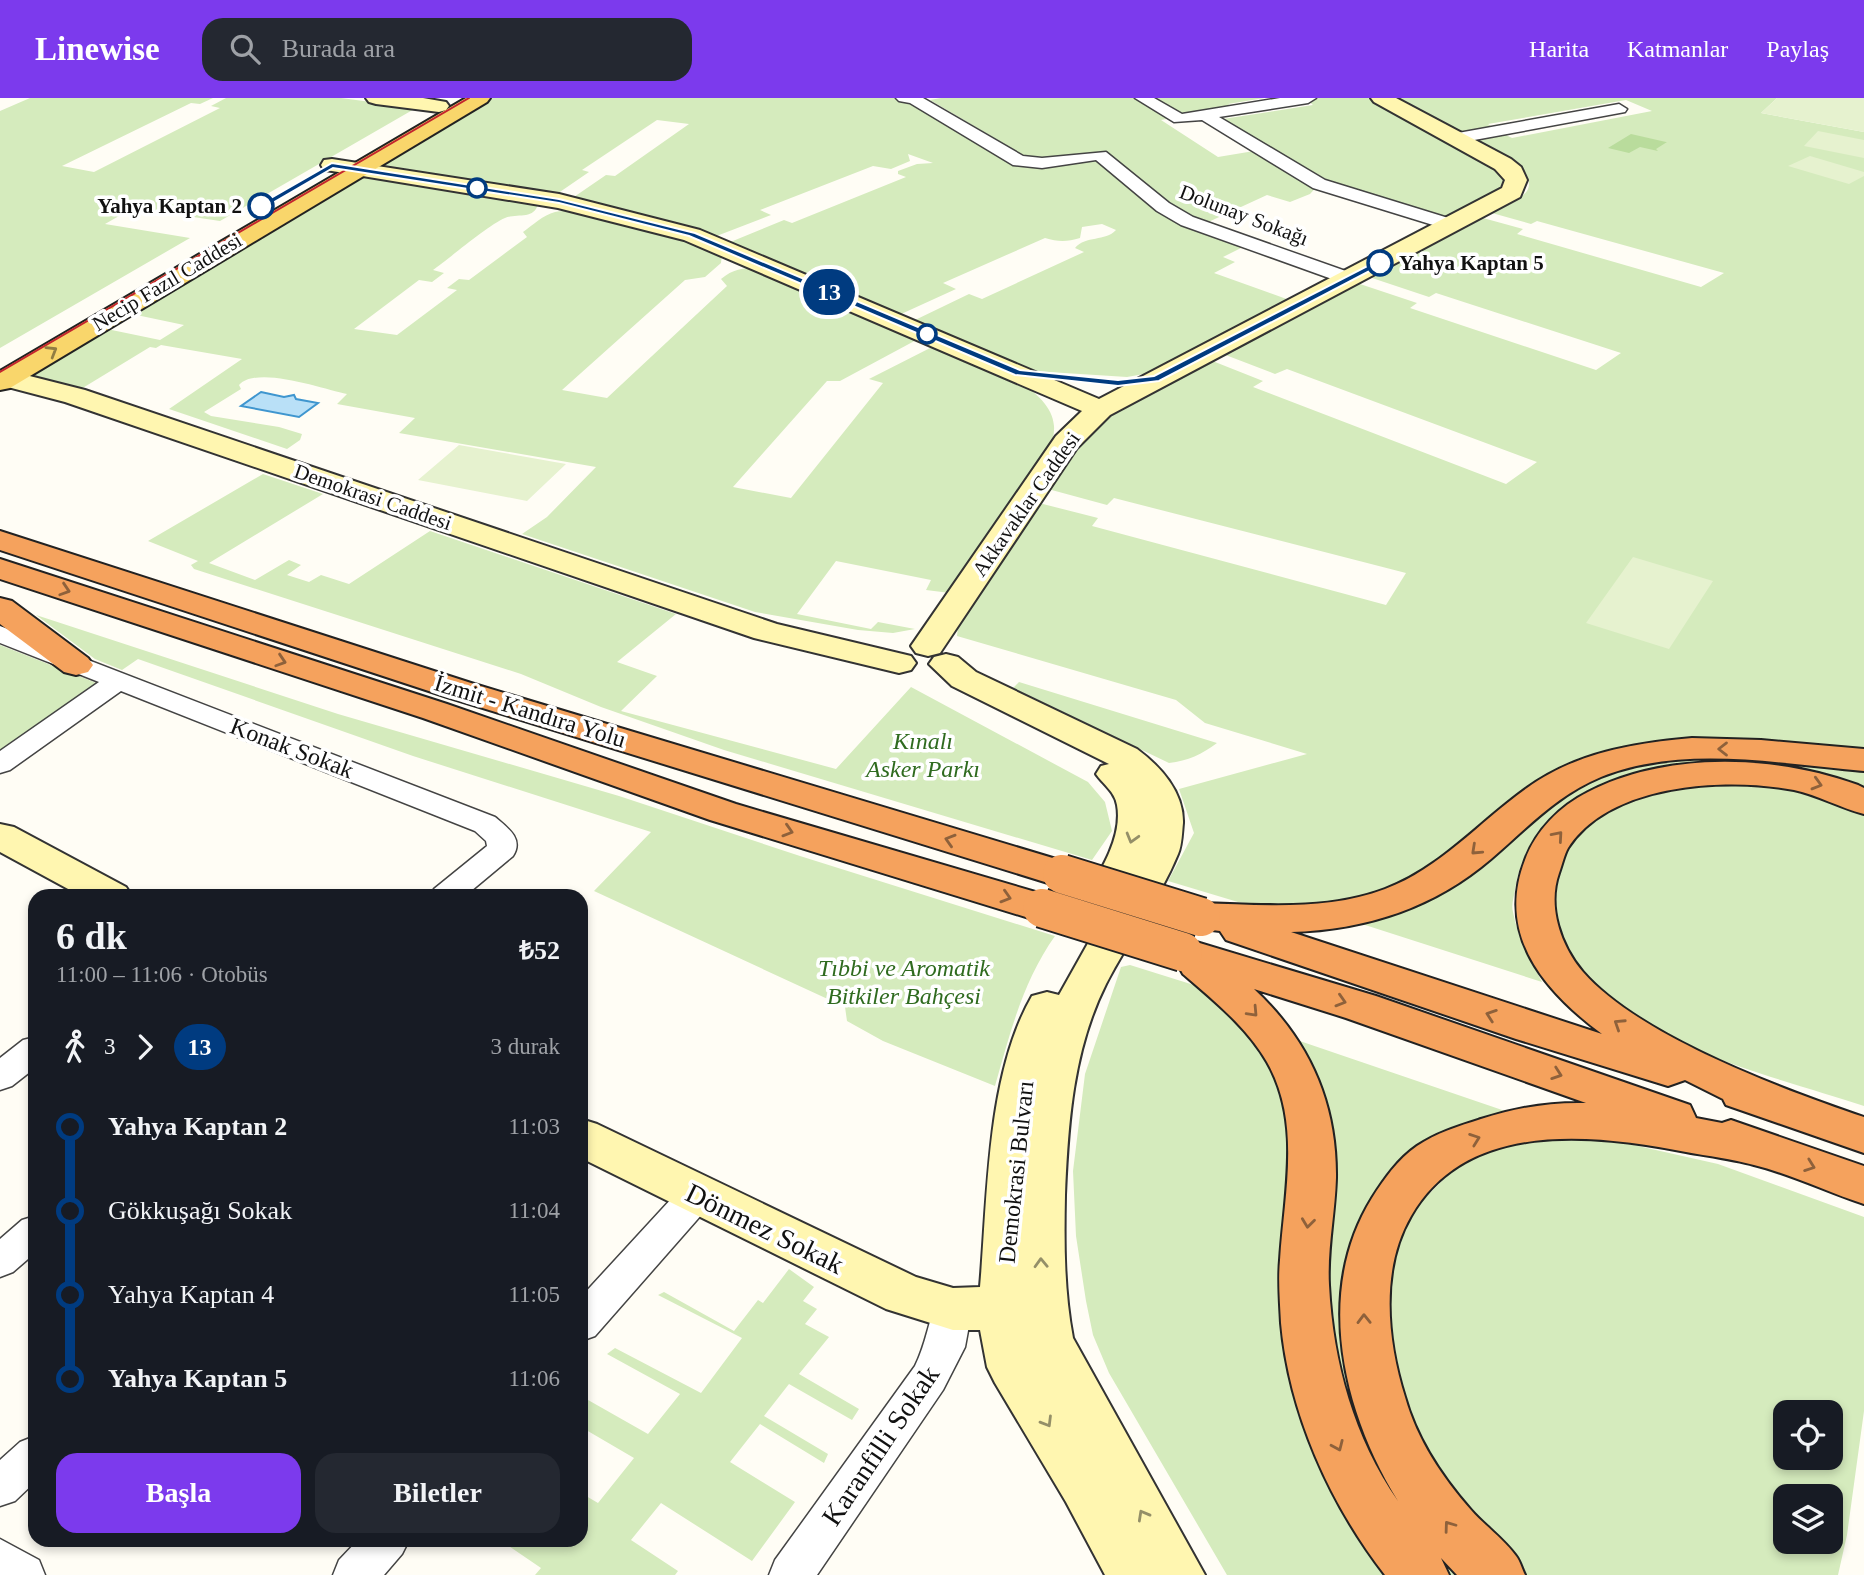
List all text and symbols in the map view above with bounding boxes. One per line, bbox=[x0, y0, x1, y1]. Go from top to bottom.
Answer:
search box bbox=[202, 18, 692, 81]
icon: search bbox=[226, 30, 264, 68]
text: Linewise bbox=[35, 31, 160, 67]
text: Burada ara bbox=[282, 34, 395, 63]
text: Harita bbox=[1529, 36, 1589, 62]
text: Katmanlar bbox=[1627, 36, 1728, 62]
text: Paylaş bbox=[1766, 36, 1829, 62]
unlabelled marker bbox=[467, 178, 487, 198]
street label: Dolunay Sokağı bbox=[1176, 179, 1312, 251]
marker: Yahya Kaptan 2 bbox=[248, 193, 274, 219]
place label: Yahya Kaptan 2 bbox=[97, 194, 242, 218]
street label: Necip Fazıl Caddesi bbox=[88, 228, 246, 336]
marker: Yahya Kaptan 5 bbox=[1367, 250, 1393, 276]
place label: Yahya Kaptan 5 bbox=[1399, 251, 1544, 275]
line badge: 13 bbox=[798, 269, 860, 315]
text: 13 bbox=[817, 279, 841, 305]
unlabelled marker bbox=[917, 324, 937, 344]
one-way arrow bbox=[45, 346, 58, 359]
street label: Akkavaklar Caddesi bbox=[967, 427, 1085, 581]
street label: Demokrasi Caddesi bbox=[291, 459, 455, 535]
one-way arrow bbox=[58, 582, 70, 597]
one-way arrow bbox=[274, 653, 287, 667]
street label: İzmit - Kandıra Yolu bbox=[431, 670, 629, 752]
street label: Konak Sokak bbox=[227, 713, 357, 783]
park label: Kınalı Asker Parkı bbox=[864, 728, 980, 782]
one-way arrow bbox=[1717, 741, 1728, 757]
one-way arrow bbox=[1811, 776, 1823, 791]
one-way arrow bbox=[782, 823, 794, 838]
one-way arrow bbox=[1550, 831, 1562, 844]
one-way arrow bbox=[1126, 832, 1141, 844]
one-way arrow bbox=[944, 834, 957, 848]
one-way arrow bbox=[1471, 842, 1484, 855]
one-way arrow bbox=[1000, 889, 1012, 904]
text: 6 dk bbox=[56, 915, 127, 957]
text: ₺52 bbox=[519, 936, 560, 965]
park label: Tıbbi ve Aromatik Bitkiler Bahçesi bbox=[818, 955, 990, 1009]
text: 11:00 – 11:06 · Otobüs bbox=[56, 962, 268, 987]
one-way arrow bbox=[1335, 993, 1347, 1007]
one-way arrow bbox=[1244, 1004, 1257, 1017]
one-way arrow bbox=[1485, 1009, 1498, 1023]
one-way arrow bbox=[1614, 1019, 1627, 1032]
icon: walk bbox=[56, 1028, 94, 1066]
icon: forward bbox=[126, 1028, 164, 1066]
text: 3 bbox=[104, 1034, 116, 1059]
text: 13 bbox=[188, 1034, 212, 1060]
text: 3 durak bbox=[490, 1034, 560, 1059]
one-way arrow bbox=[1550, 1066, 1563, 1080]
street label: Demokrasi Bulvarı bbox=[993, 1079, 1039, 1265]
text: Yahya Kaptan 2 bbox=[108, 1112, 287, 1141]
text: 11:03 bbox=[508, 1114, 560, 1139]
one-way arrow bbox=[1469, 1133, 1481, 1147]
one-way arrow bbox=[1803, 1158, 1815, 1172]
street label: Dönmez Sokak bbox=[681, 1177, 849, 1280]
text: Gökkuşağı Sokak bbox=[108, 1196, 292, 1225]
text: 11:04 bbox=[508, 1198, 560, 1223]
one-way arrow bbox=[1300, 1218, 1315, 1229]
one-way arrow bbox=[1033, 1258, 1048, 1269]
text: Yahya Kaptan 4 bbox=[108, 1280, 274, 1309]
text: 11:05 bbox=[508, 1282, 560, 1307]
one-way arrow bbox=[1356, 1313, 1372, 1324]
street label: Karanfilli Sokak bbox=[816, 1360, 945, 1531]
text: Yahya Kaptan 5 bbox=[108, 1364, 287, 1393]
text: 11:06 bbox=[508, 1366, 560, 1391]
map controls bbox=[1773, 1400, 1843, 1554]
button: locate bbox=[1773, 1400, 1843, 1470]
one-way arrow bbox=[1038, 1414, 1051, 1427]
one-way arrow bbox=[1330, 1438, 1344, 1451]
button: Başla bbox=[56, 1453, 301, 1533]
button: Biletler bbox=[315, 1453, 560, 1533]
button: layers bbox=[1773, 1484, 1843, 1554]
one-way arrow bbox=[1138, 1510, 1151, 1523]
one-way arrow bbox=[1445, 1521, 1457, 1534]

